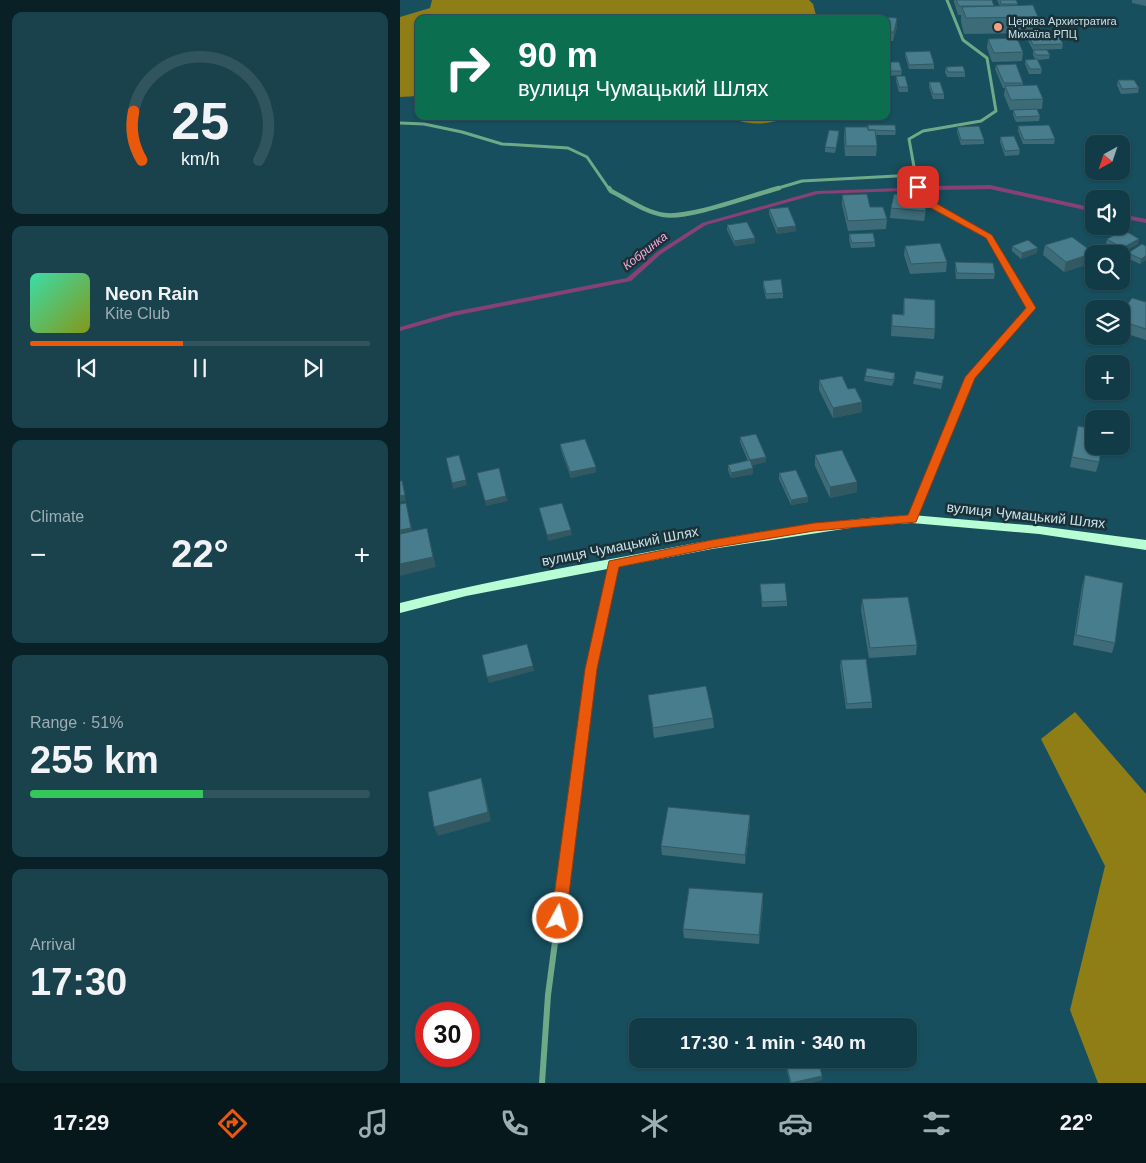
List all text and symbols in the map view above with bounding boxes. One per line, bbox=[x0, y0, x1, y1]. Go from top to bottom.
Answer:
place label: Церква Архистратига Михаїла РПЦ bbox=[1008, 15, 1118, 40]
marker: Церква Архистратига Михаїла РПЦ bbox=[992, 21, 1004, 33]
icon: right bbox=[435, 35, 500, 100]
text: 90 m bbox=[518, 35, 598, 74]
text: вулиця Чумацький Шлях bbox=[518, 76, 769, 101]
text: 25 bbox=[171, 92, 229, 150]
north arrow bbox=[1085, 135, 1130, 180]
map controls bbox=[1085, 135, 1130, 455]
text: km/h bbox=[181, 149, 219, 169]
pin bbox=[897, 166, 939, 208]
icon: arrive bbox=[904, 173, 932, 201]
button: sound bbox=[1085, 190, 1130, 235]
water label: Кобринка bbox=[620, 229, 670, 273]
button: search bbox=[1085, 245, 1130, 290]
text: Neon Rain bbox=[105, 283, 199, 304]
button: layers bbox=[1085, 300, 1130, 345]
text: Kite Club bbox=[105, 305, 170, 322]
icon: previous bbox=[73, 354, 101, 382]
icon: pause bbox=[186, 354, 214, 382]
icon: next bbox=[299, 354, 327, 382]
button: + bbox=[1085, 355, 1130, 400]
button: − bbox=[1085, 410, 1130, 455]
street label: вулиця Чумацький Шлях bbox=[946, 499, 1106, 531]
text: Climate bbox=[30, 508, 84, 525]
street label: вулиця Чумацький Шлях bbox=[540, 523, 700, 569]
text: 22° bbox=[171, 533, 229, 575]
text: − bbox=[30, 539, 46, 570]
text: + bbox=[354, 539, 370, 570]
text: Range · 51% bbox=[30, 714, 123, 731]
text: 255 km bbox=[30, 739, 159, 781]
position arrow bbox=[531, 891, 583, 943]
text: Arrival bbox=[30, 936, 75, 953]
text: 17:30 bbox=[30, 961, 127, 1003]
speed limit sign: 30 bbox=[415, 1002, 480, 1067]
text: 17:30 · 1 min · 340 m bbox=[680, 1032, 866, 1053]
icon: directions bbox=[215, 1106, 250, 1141]
icon: music bbox=[356, 1106, 391, 1141]
icon: phone bbox=[497, 1106, 532, 1141]
icon: climate bbox=[637, 1106, 672, 1141]
icon: car bbox=[778, 1106, 813, 1141]
icon: filters bbox=[919, 1106, 954, 1141]
text: 17:29 bbox=[53, 1110, 109, 1135]
text: 22° bbox=[1060, 1110, 1093, 1135]

